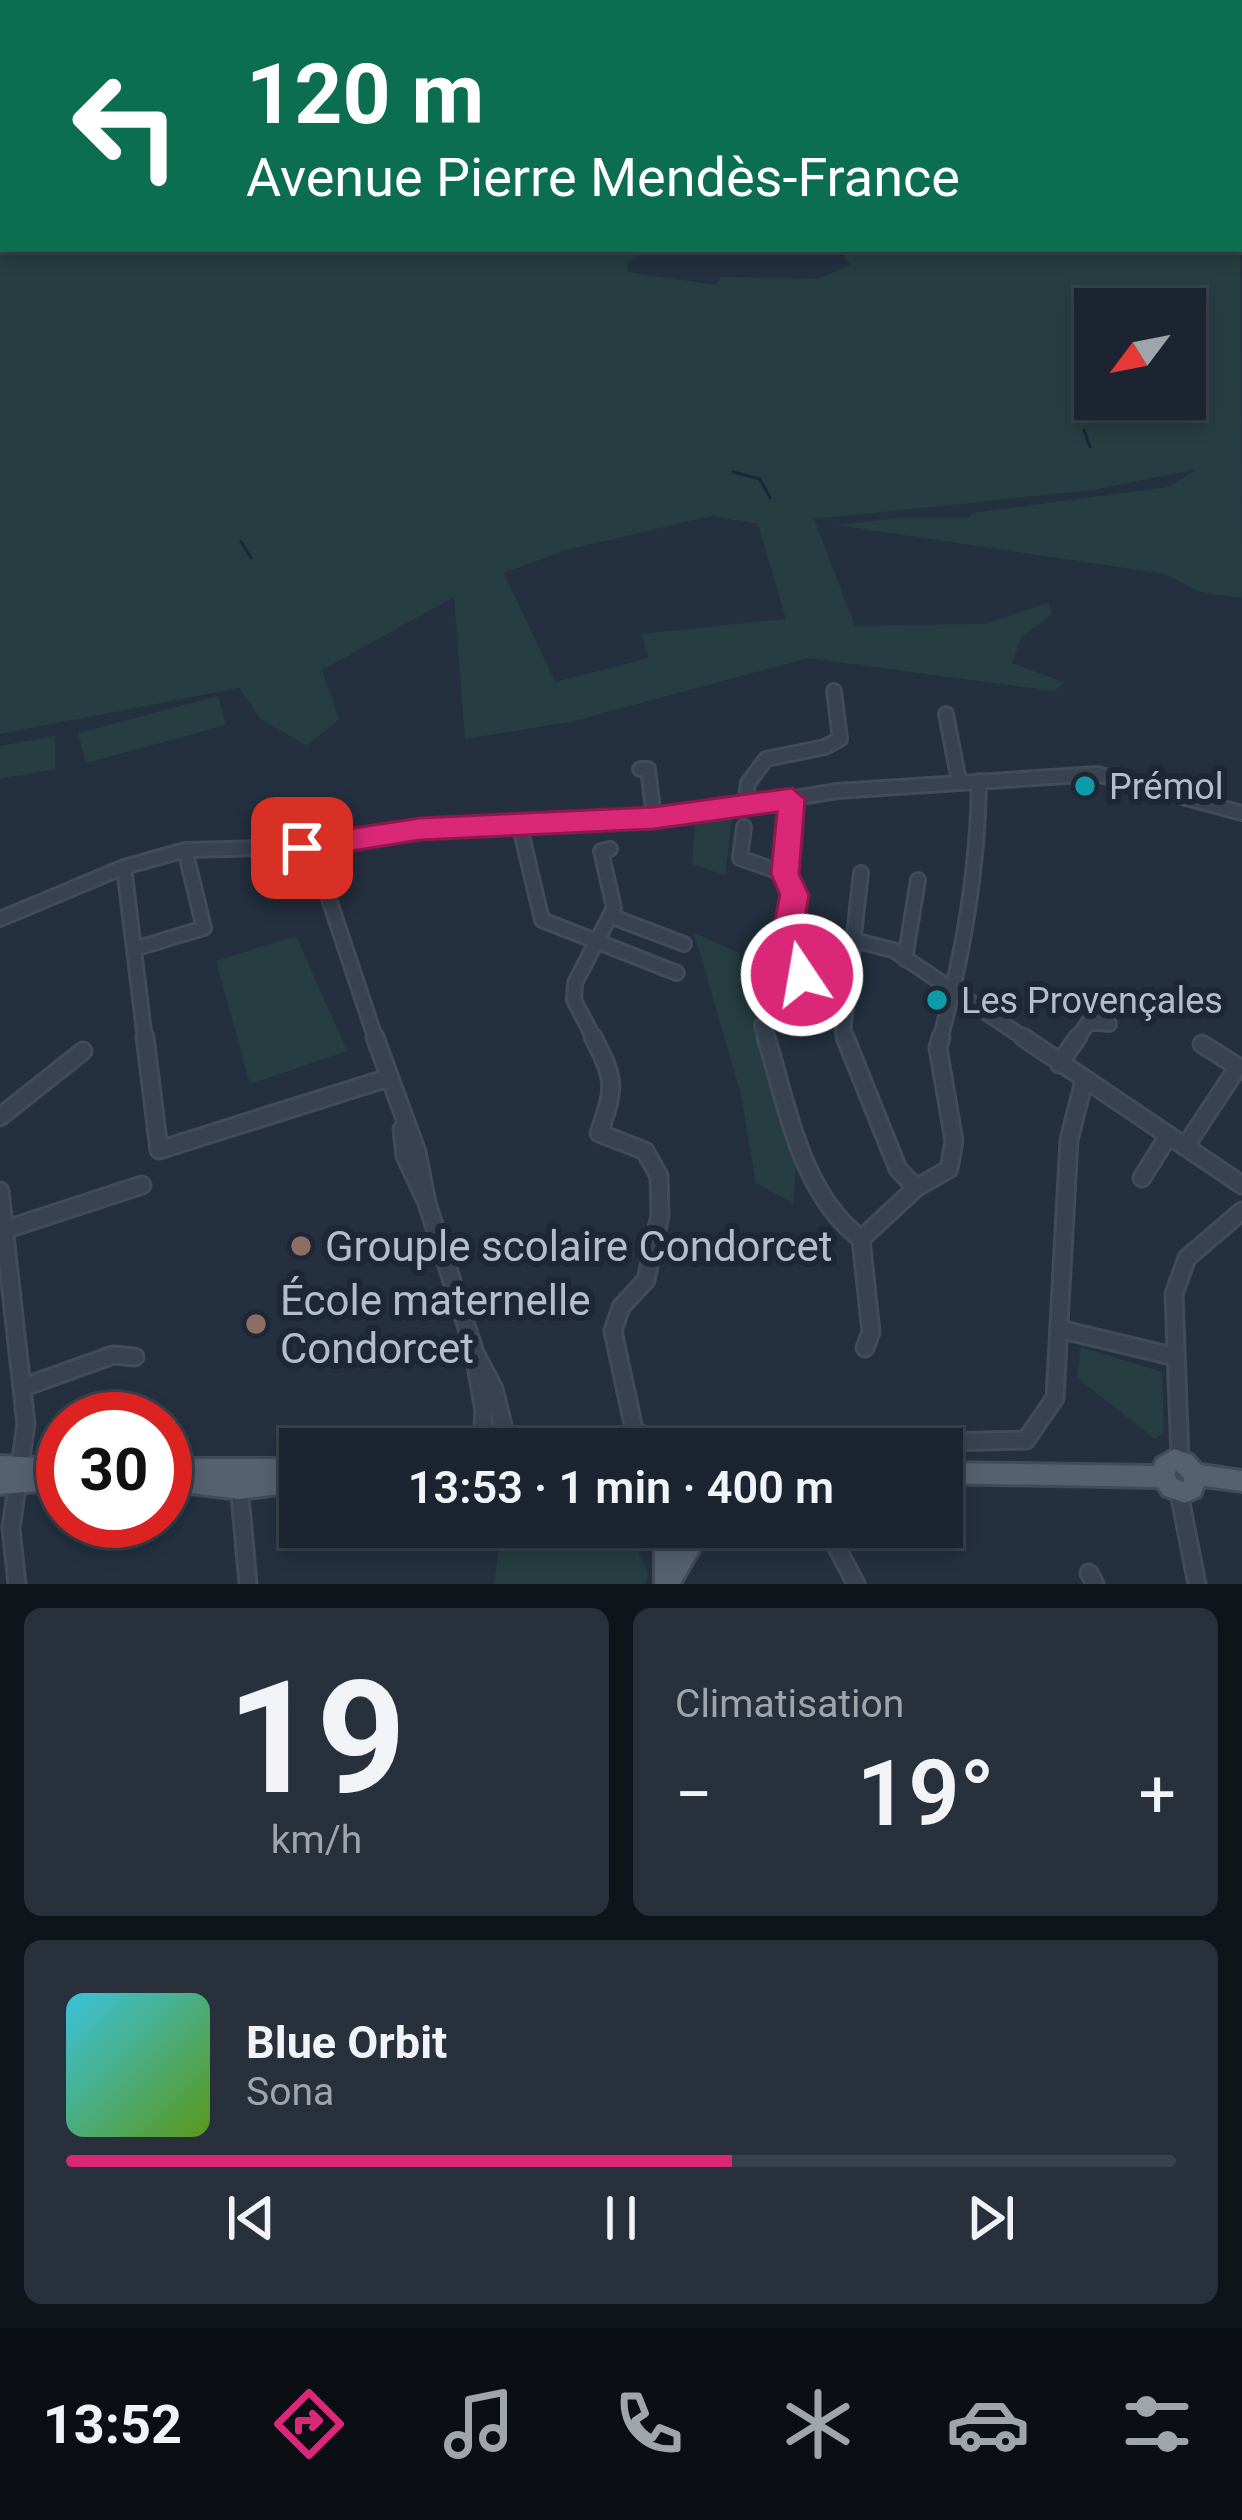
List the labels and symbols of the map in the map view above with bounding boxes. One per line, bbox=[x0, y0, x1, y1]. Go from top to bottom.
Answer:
north arrow bbox=[1074, 288, 1206, 420]
place label: Prémol bbox=[1109, 766, 1224, 808]
marker: Prémol bbox=[1072, 773, 1098, 799]
pin bbox=[251, 797, 353, 899]
position arrow bbox=[739, 912, 865, 1038]
place label: Les Provençales bbox=[961, 980, 1223, 1022]
marker: Les Provençales bbox=[924, 987, 950, 1013]
place label: Grouple scolaire Condorcet bbox=[325, 1222, 832, 1271]
marker: Grouple scolaire Condorcet bbox=[288, 1233, 314, 1259]
place label: École maternelle Condorcet bbox=[280, 1276, 590, 1373]
marker: École maternelle Condorcet bbox=[243, 1311, 269, 1337]
speed limit sign: 30 bbox=[36, 1392, 192, 1548]

